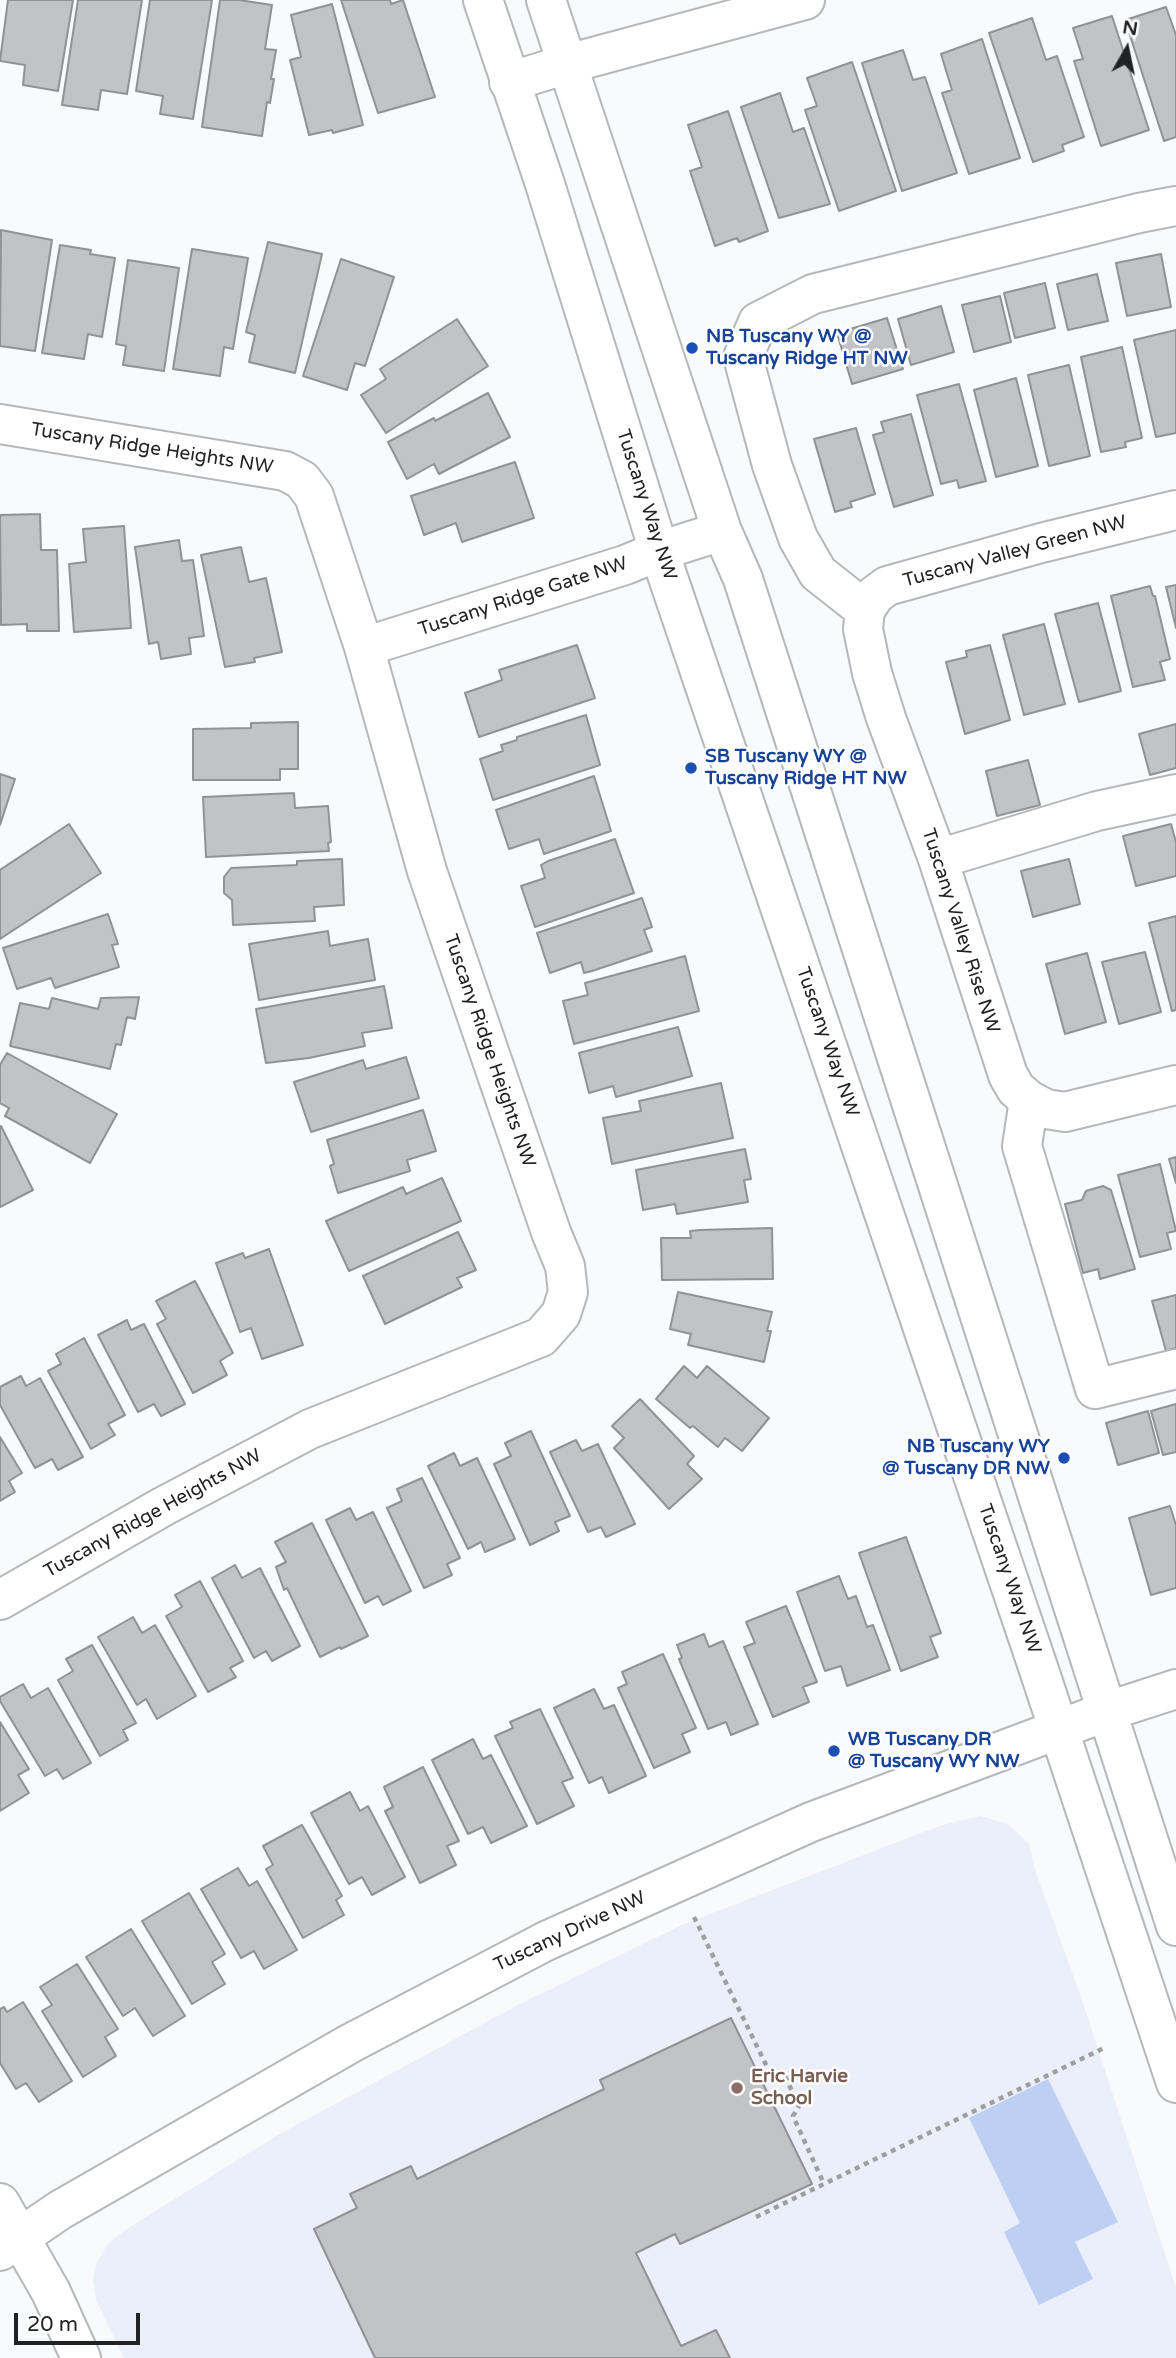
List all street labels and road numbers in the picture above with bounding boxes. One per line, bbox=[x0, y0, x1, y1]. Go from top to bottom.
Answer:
street label: Tuscany Ridge Heights NW bbox=[29, 419, 275, 479]
street label: Tuscany Way NW bbox=[611, 427, 681, 583]
street label: Tuscany Valley Green NW bbox=[901, 511, 1129, 593]
street label: Tuscany Ridge Gate NW bbox=[416, 552, 630, 642]
street label: Tuscany Valley Rise NW bbox=[916, 826, 1004, 1036]
street label: Tuscany Ridge Heights NW bbox=[438, 931, 540, 1171]
street label: Tuscany Way NW bbox=[791, 964, 863, 1120]
street label: Tuscany Ridge Heights NW bbox=[40, 1445, 266, 1583]
street label: Tuscany Way NW bbox=[973, 1501, 1045, 1657]
street label: Tuscany Drive NW bbox=[491, 1887, 649, 1977]

